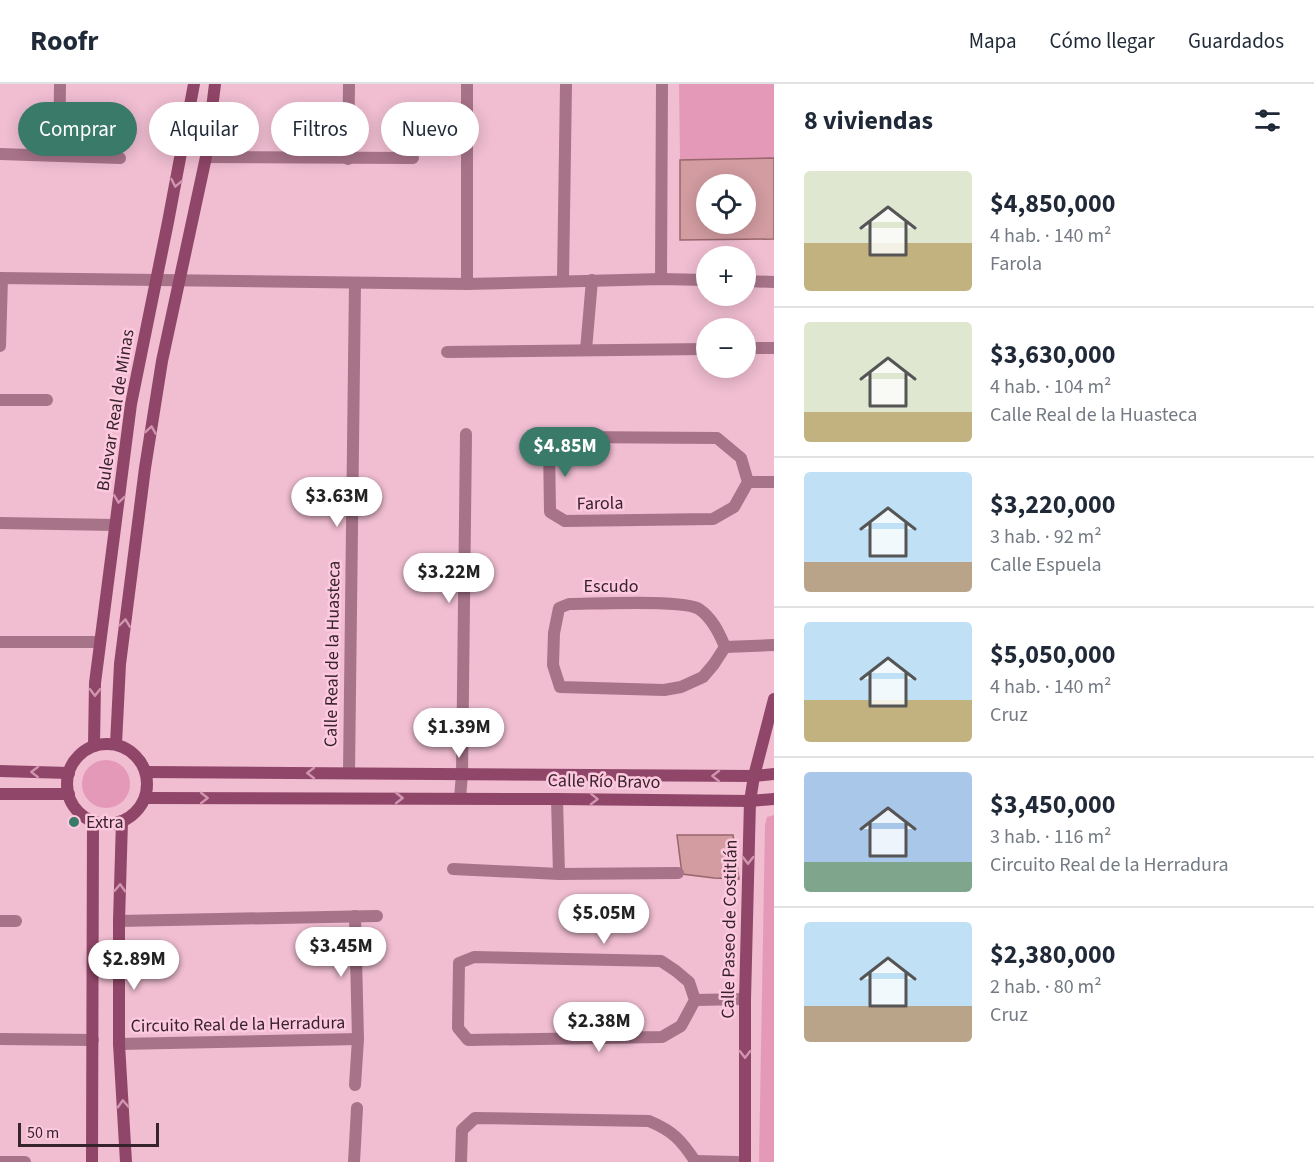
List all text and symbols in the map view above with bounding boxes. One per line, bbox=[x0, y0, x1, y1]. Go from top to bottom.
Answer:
text: Roofr bbox=[30, 21, 99, 61]
text: Mapa bbox=[969, 26, 1017, 56]
text: Cómo llegar bbox=[1050, 26, 1155, 56]
text: Guardados bbox=[1188, 26, 1284, 56]
chip: Comprar bbox=[18, 102, 137, 156]
chip: Alquilar bbox=[149, 102, 259, 156]
chip: Filtros bbox=[271, 102, 369, 156]
chip: Nuevo bbox=[381, 102, 479, 156]
text: 8 viviendas bbox=[804, 102, 933, 139]
icon: filters bbox=[1251, 104, 1284, 137]
map controls bbox=[696, 174, 756, 378]
button: locate bbox=[696, 174, 756, 234]
one-way arrow bbox=[170, 178, 183, 188]
text: $4,850,000 bbox=[990, 185, 1115, 222]
icon: home bbox=[852, 195, 924, 267]
text: 4 hab. · 140 m² bbox=[990, 222, 1111, 250]
button: + bbox=[696, 246, 756, 306]
text: Farola bbox=[990, 250, 1042, 278]
button: − bbox=[696, 318, 756, 378]
street label: Bulevar Real de Minas bbox=[90, 327, 141, 493]
text: $3,630,000 bbox=[990, 336, 1115, 373]
icon: home bbox=[852, 346, 924, 418]
text: 4 hab. · 104 m² bbox=[990, 373, 1111, 401]
text: Calle Real de la Huasteca bbox=[990, 401, 1197, 429]
one-way arrow bbox=[144, 425, 156, 435]
pin: $4.85M bbox=[516, 427, 614, 478]
text: $4.85M bbox=[533, 432, 597, 460]
pin: $3.63M bbox=[288, 477, 386, 528]
text: $3.63M bbox=[305, 482, 369, 510]
text: $3,220,000 bbox=[990, 486, 1115, 523]
street label: Farola bbox=[576, 491, 624, 516]
one-way arrow bbox=[113, 494, 125, 503]
icon: home bbox=[852, 496, 924, 568]
text: 3 hab. · 92 m² bbox=[990, 523, 1102, 551]
text: Calle Espuela bbox=[990, 551, 1102, 579]
pin: $3.22M bbox=[400, 553, 498, 604]
text: $3.22M bbox=[417, 558, 481, 586]
street label: Calle Real de la Huasteca bbox=[318, 561, 347, 747]
street label: Escudo bbox=[584, 574, 638, 599]
one-way arrow bbox=[119, 619, 131, 628]
text: $5,050,000 bbox=[990, 636, 1115, 673]
icon: home bbox=[852, 646, 924, 718]
text: 4 hab. · 140 m² bbox=[990, 673, 1111, 701]
one-way arrow bbox=[89, 688, 101, 697]
text: Cruz bbox=[990, 701, 1028, 729]
pin: $1.39M bbox=[410, 708, 508, 759]
text: $1.39M bbox=[427, 713, 491, 741]
one-way arrow bbox=[30, 766, 39, 778]
one-way arrow bbox=[306, 767, 315, 779]
street label: Calle Río Bravo bbox=[547, 768, 661, 795]
one-way arrow bbox=[711, 770, 720, 782]
text: $3,450,000 bbox=[990, 786, 1115, 823]
one-way arrow bbox=[199, 792, 208, 804]
one-way arrow bbox=[394, 792, 403, 804]
one-way arrow bbox=[589, 793, 598, 805]
icon: home bbox=[852, 796, 924, 868]
place label: Extra bbox=[86, 810, 124, 835]
marker: Extra bbox=[67, 815, 81, 829]
text: 3 hab. · 116 m² bbox=[990, 823, 1111, 851]
street label: Calle Paseo de Costitlán bbox=[715, 839, 744, 1019]
text: Circuito Real de la Herradura bbox=[990, 851, 1229, 879]
one-way arrow bbox=[742, 855, 755, 864]
one-way arrow bbox=[114, 883, 126, 892]
pin: $5.05M bbox=[555, 894, 653, 945]
text: $5.05M bbox=[572, 899, 636, 927]
pin: $3.45M bbox=[292, 927, 390, 978]
text: $3.45M bbox=[309, 932, 373, 960]
text: $2,380,000 bbox=[990, 936, 1115, 973]
pin: $2.89M bbox=[85, 940, 183, 991]
text: $2.89M bbox=[102, 945, 166, 973]
icon: home bbox=[852, 946, 924, 1018]
text: 2 hab. · 80 m² bbox=[990, 973, 1102, 1001]
text: Cruz bbox=[990, 1001, 1028, 1029]
pin: $2.38M bbox=[550, 1002, 648, 1053]
text: $2.38M bbox=[567, 1007, 631, 1035]
street label: Circuito Real de la Herradura bbox=[130, 1010, 346, 1039]
one-way arrow bbox=[739, 1050, 751, 1059]
one-way arrow bbox=[117, 1099, 130, 1108]
scale bar bbox=[18, 1120, 159, 1148]
text: 50 m bbox=[27, 1122, 59, 1144]

